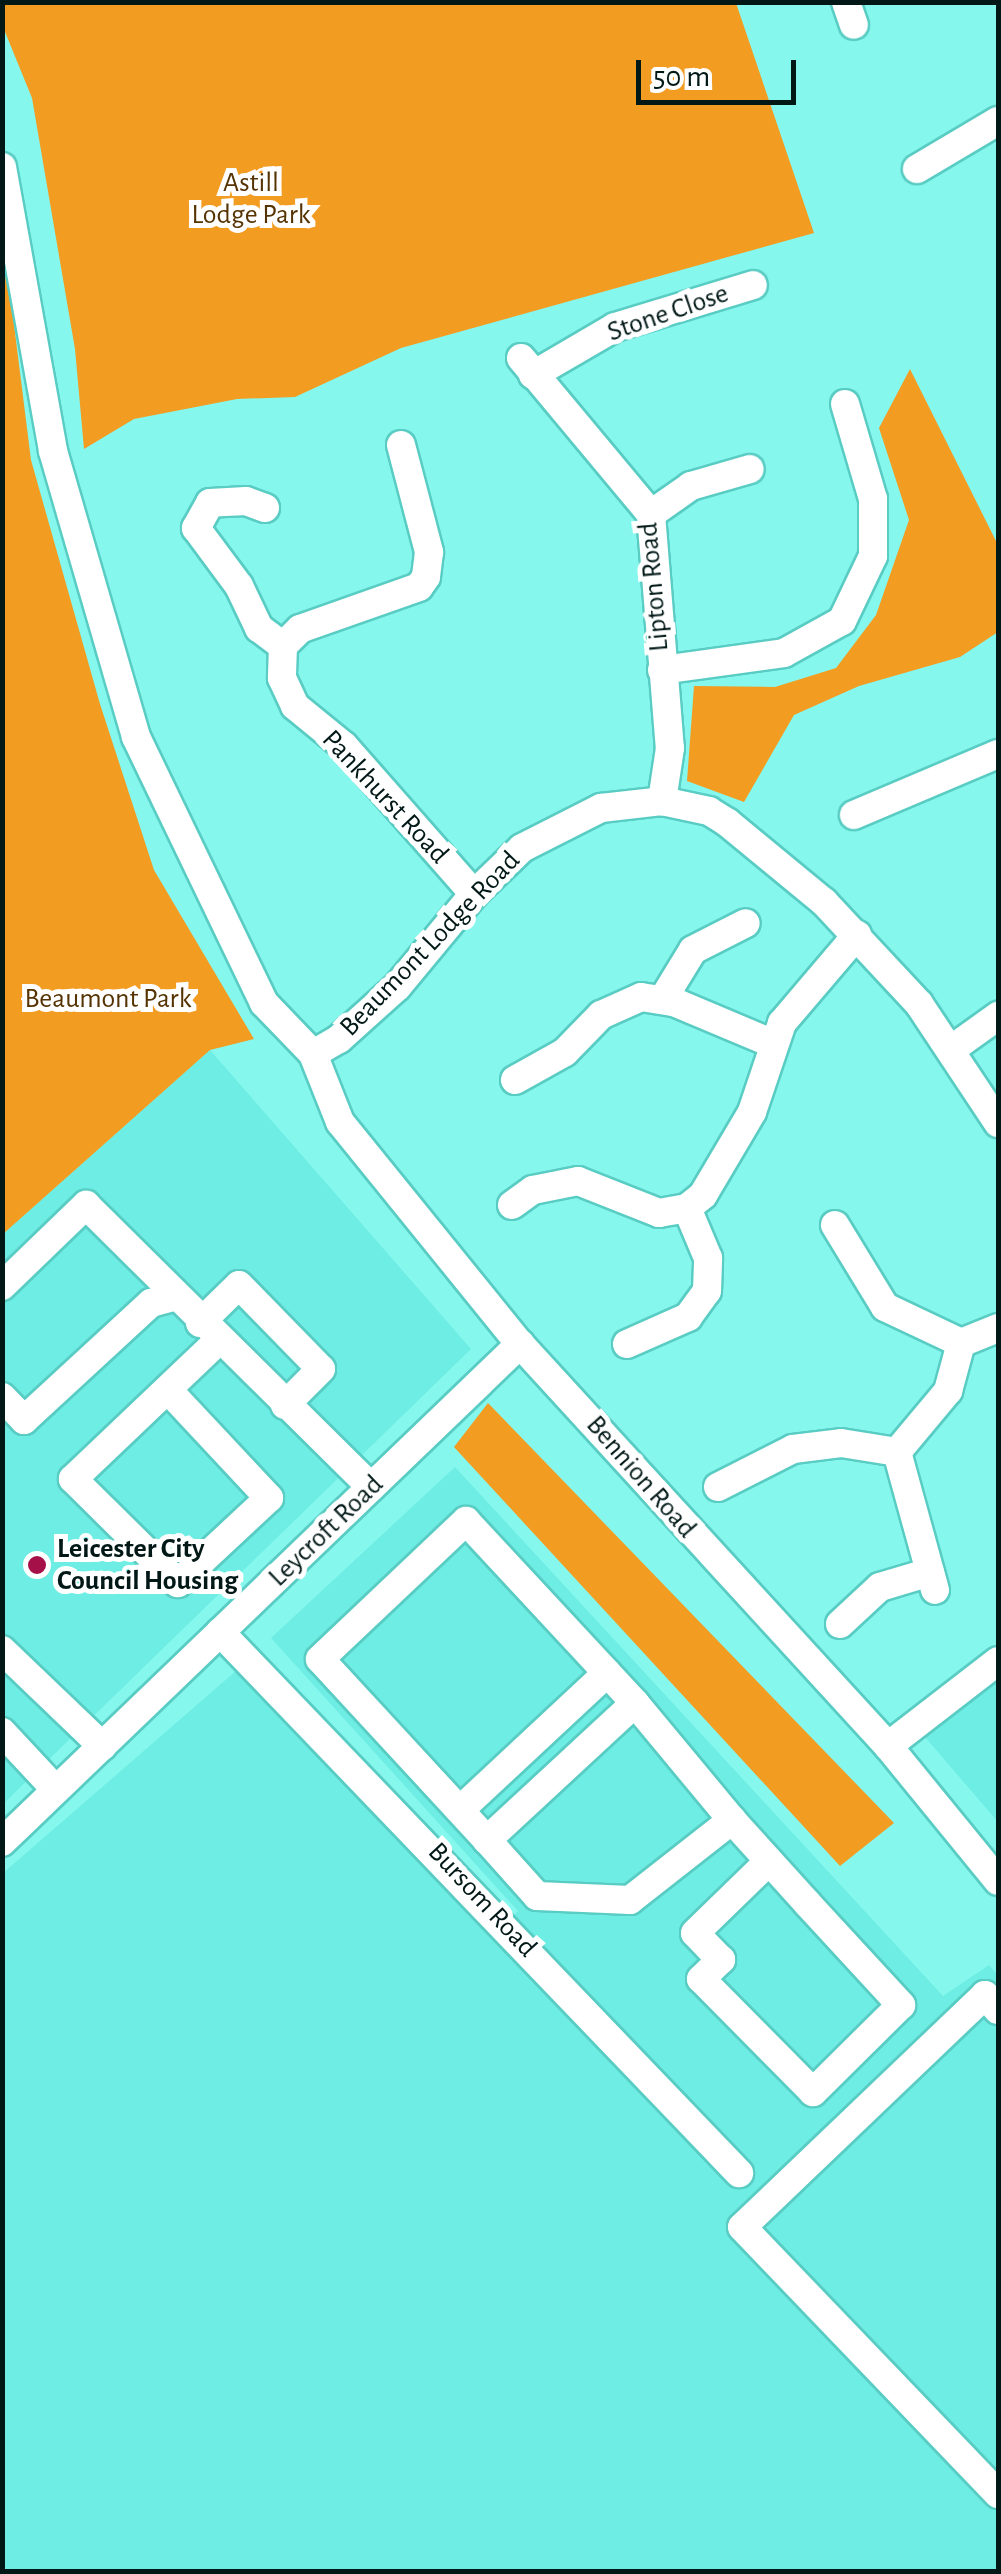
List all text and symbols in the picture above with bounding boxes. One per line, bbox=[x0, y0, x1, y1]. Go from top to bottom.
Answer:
scale bar bbox=[641, 40, 801, 102]
text: 50 m bbox=[653, 62, 710, 92]
park label: Astill Lodge Park bbox=[192, 166, 310, 232]
street label: Stone Close bbox=[603, 277, 733, 349]
street label: Lipton Road bbox=[632, 521, 676, 653]
street label: Pankhurst Road bbox=[314, 723, 456, 871]
street label: Beaumont Lodge Road bbox=[333, 844, 527, 1044]
park label: Beaumont Park bbox=[25, 982, 191, 1016]
street label: Bennion Road bbox=[579, 1409, 703, 1545]
street label: Leycroft Road bbox=[262, 1468, 390, 1594]
place label: Leicester City Council Housing bbox=[57, 1532, 238, 1598]
marker: Leicester City Council Housing bbox=[26, 1554, 48, 1576]
street label: Bursom Road bbox=[420, 1836, 544, 1964]

